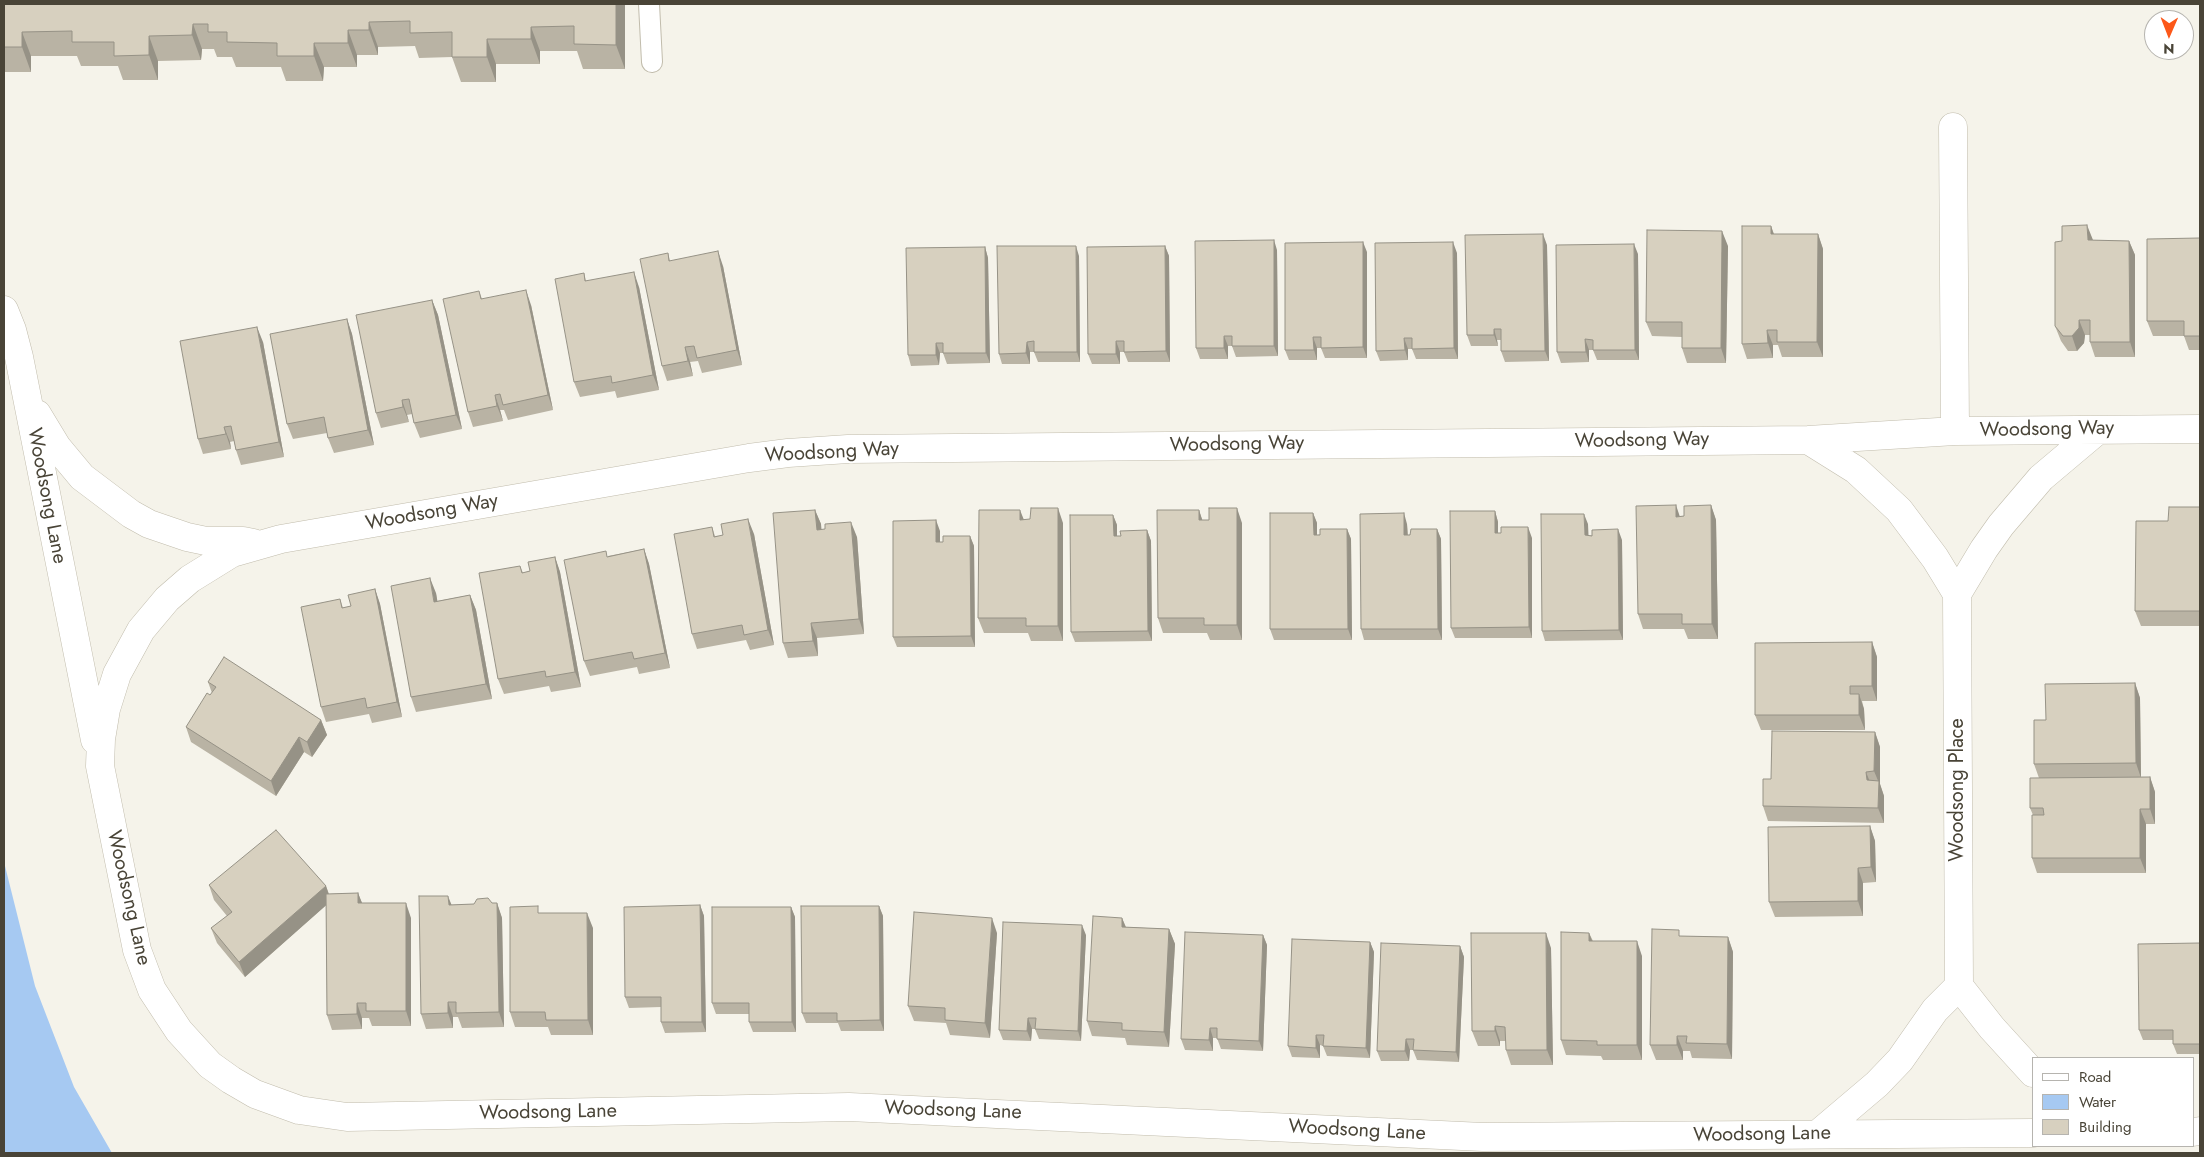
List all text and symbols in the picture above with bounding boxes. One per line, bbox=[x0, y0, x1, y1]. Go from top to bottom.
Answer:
north arrow bbox=[2144, 10, 2194, 60]
text: N bbox=[2163, 39, 2174, 59]
street label: Woodsong Way bbox=[1980, 417, 2114, 443]
street label: Woodsong Lane bbox=[21, 426, 71, 566]
street label: Woodsong Way bbox=[1575, 428, 1709, 454]
street label: Woodsong Way bbox=[1170, 432, 1304, 458]
street label: Woodsong Way bbox=[764, 437, 900, 469]
street label: Woodsong Way bbox=[364, 490, 500, 536]
street label: Woodsong Place bbox=[1946, 718, 1970, 862]
street label: Woodsong Lane bbox=[101, 828, 155, 968]
legend bbox=[2032, 1057, 2194, 1147]
text: Road bbox=[2079, 1066, 2111, 1088]
text: Water bbox=[2079, 1091, 2116, 1113]
street label: Woodsong Lane bbox=[884, 1097, 1022, 1125]
street label: Woodsong Lane bbox=[479, 1100, 617, 1126]
street label: Woodsong Lane bbox=[1288, 1115, 1426, 1147]
text: Building bbox=[2079, 1116, 2131, 1138]
street label: Woodsong Lane bbox=[1693, 1122, 1831, 1148]

